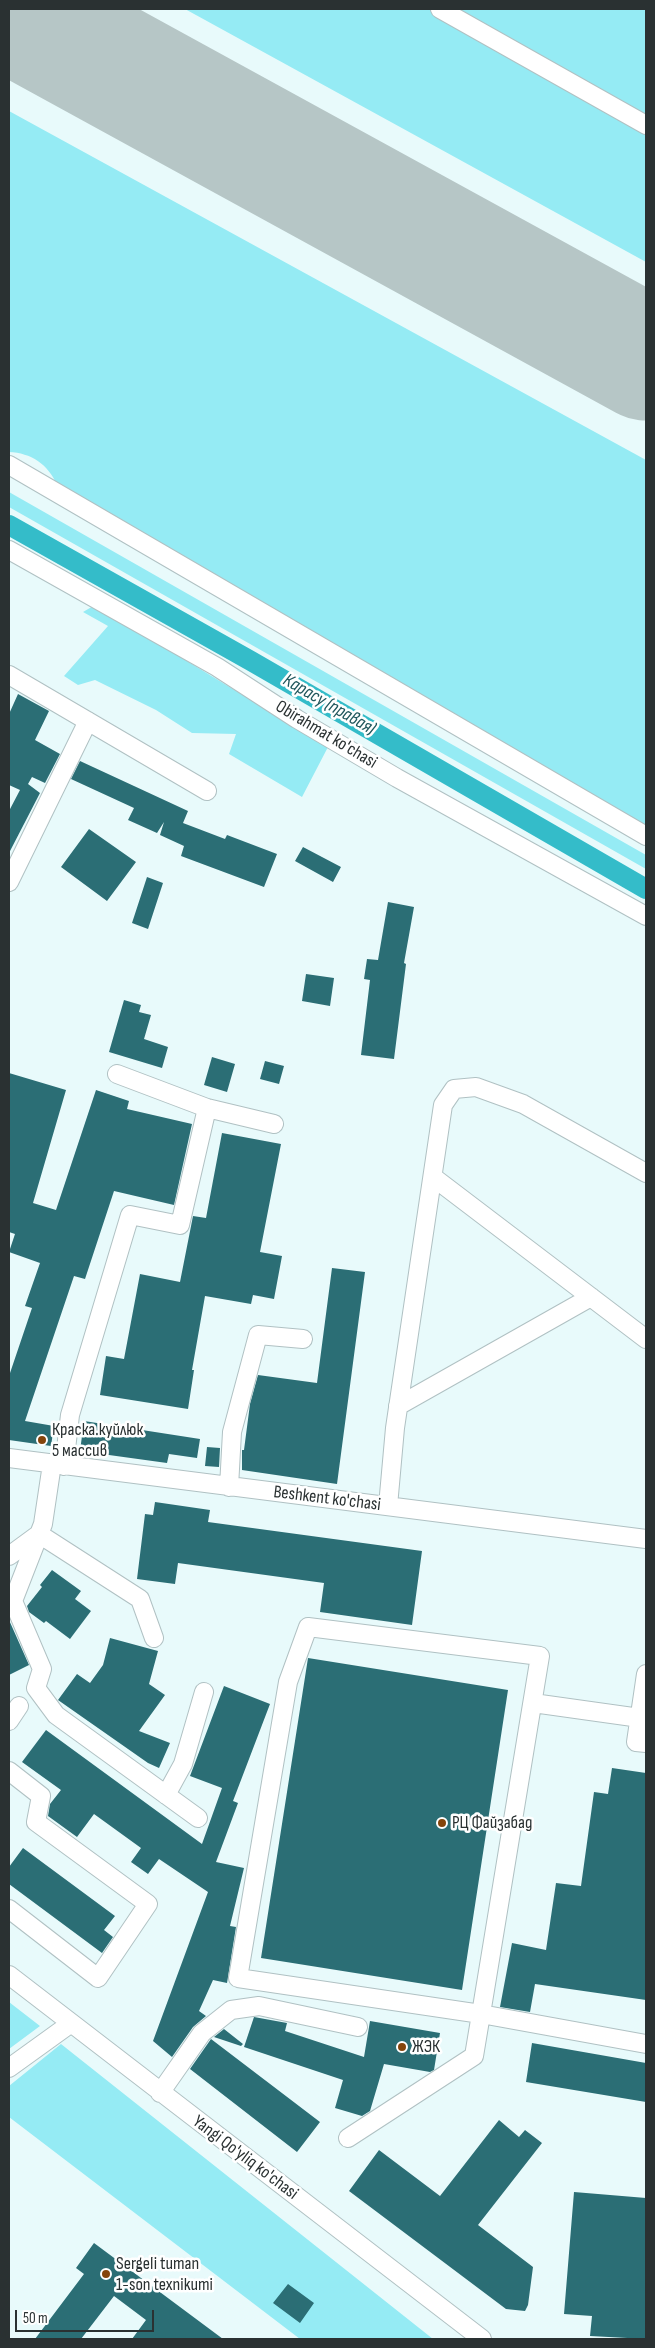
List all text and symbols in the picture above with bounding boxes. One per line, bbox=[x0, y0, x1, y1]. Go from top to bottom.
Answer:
water label: Карасу (правая) bbox=[279, 669, 379, 741]
street label: Obirahmat ko'chasi bbox=[271, 696, 381, 774]
place label: Краска.куйлюк 5 массив bbox=[52, 1419, 143, 1462]
marker: Краска.куйлюк 5 массив bbox=[36, 1434, 48, 1446]
street label: Beshkent ko'chasi bbox=[272, 1482, 382, 1516]
place label: РЦ Файзабад bbox=[452, 1812, 532, 1834]
marker: РЦ Файзабад bbox=[436, 1817, 448, 1829]
place label: ЖЭК bbox=[412, 2036, 440, 2058]
marker: ЖЭК bbox=[396, 2041, 408, 2053]
street label: Yangi Qo'yliq ko'chasi bbox=[188, 2111, 302, 2205]
place label: Sergeli tuman 1-son texnikumi bbox=[116, 2253, 213, 2296]
marker: Sergeli tuman 1-son texnikumi bbox=[100, 2268, 112, 2280]
scale bar bbox=[18, 2300, 156, 2332]
text: 50 m bbox=[23, 2309, 48, 2328]

